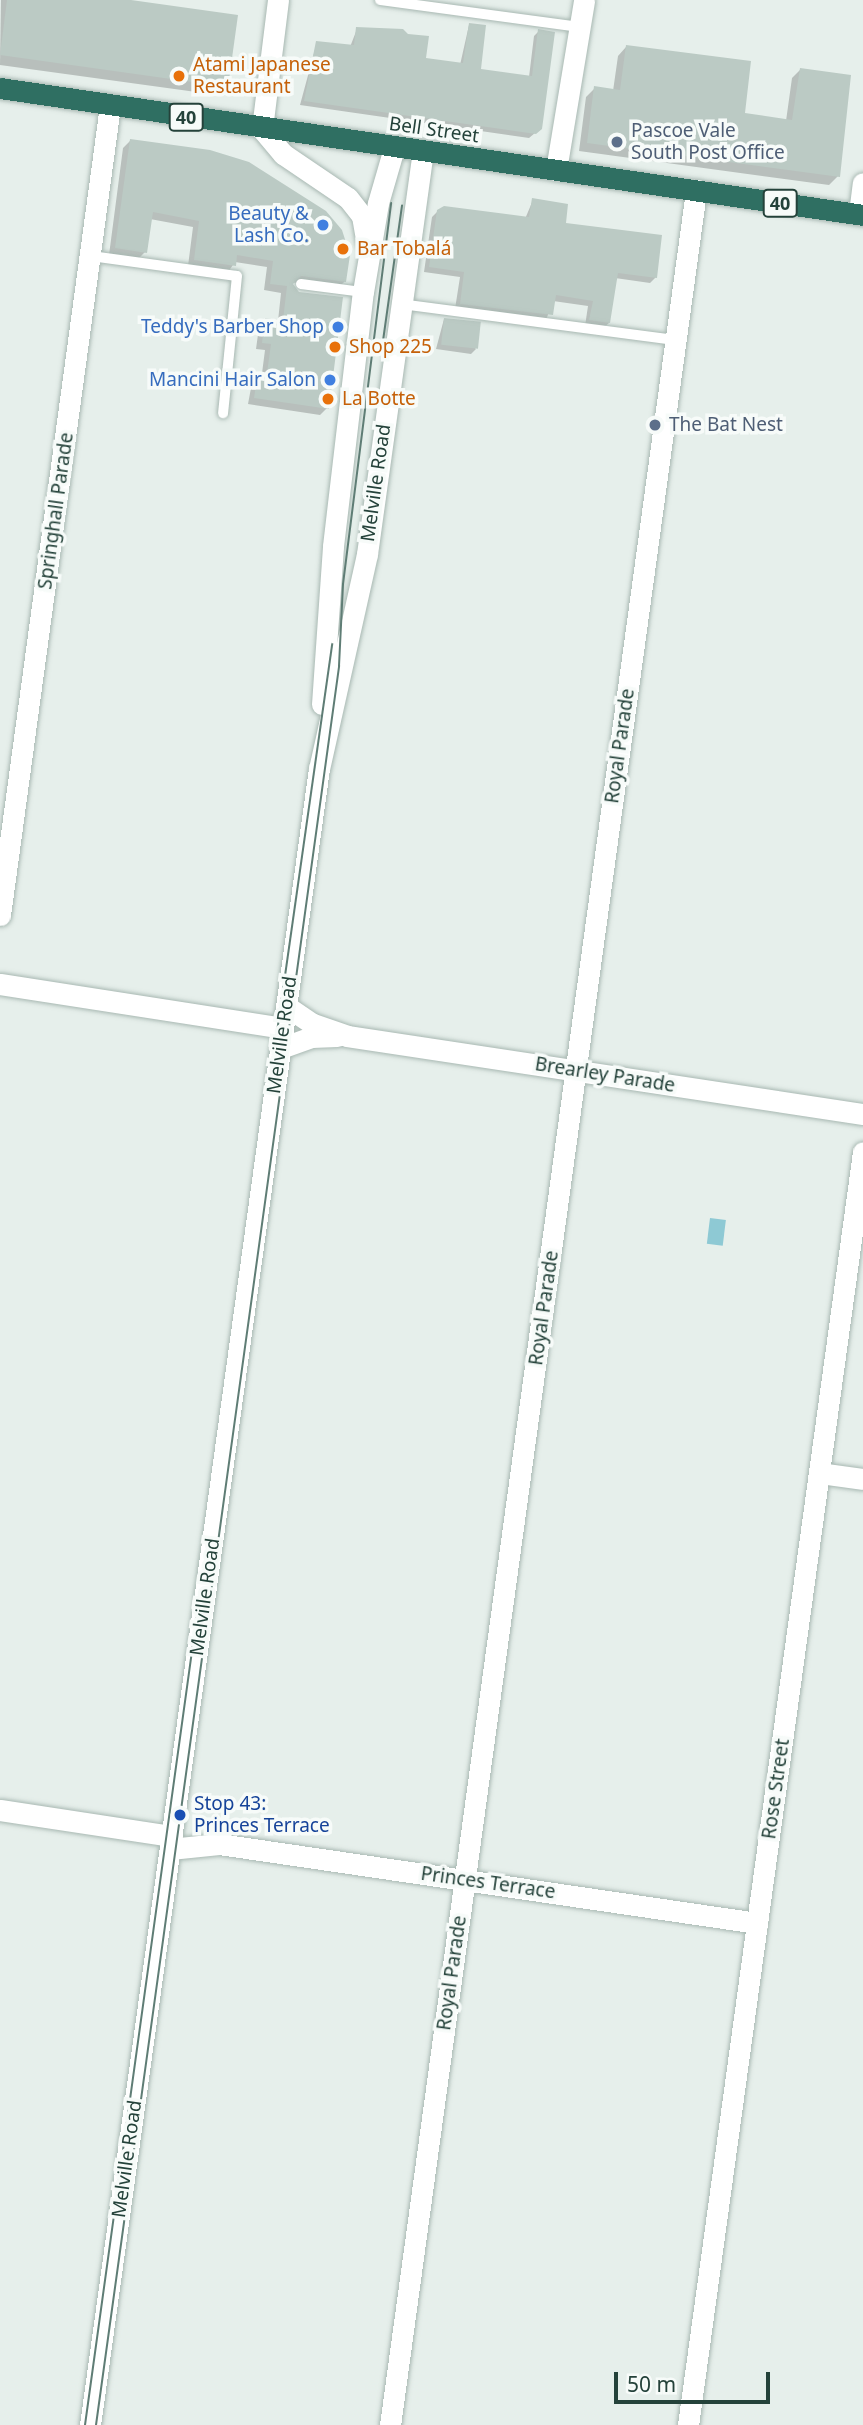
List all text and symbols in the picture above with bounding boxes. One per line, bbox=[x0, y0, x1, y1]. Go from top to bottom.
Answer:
place label: Atami Japanese Restaurant bbox=[193, 54, 331, 98]
marker: Atami Japanese Restaurant bbox=[171, 68, 187, 84]
road number: 40 bbox=[168, 103, 204, 132]
street label: Bell Street bbox=[387, 112, 481, 148]
place label: Pascoe Vale South Post Office bbox=[631, 120, 785, 164]
marker: Pascoe Vale South Post Office bbox=[609, 134, 625, 150]
road number: 40 bbox=[762, 188, 798, 218]
place label: Beauty & Lash Co. bbox=[228, 203, 309, 247]
marker: Beauty & Lash Co. bbox=[315, 217, 331, 233]
place label: Bar Tobalá bbox=[357, 238, 451, 260]
marker: Bar Tobalá bbox=[335, 241, 351, 257]
place label: Teddy's Barber Shop bbox=[141, 316, 324, 338]
marker: Teddy's Barber Shop bbox=[330, 319, 346, 335]
place label: Shop 225 bbox=[349, 336, 432, 358]
marker: Shop 225 bbox=[327, 339, 343, 355]
place label: Mancini Hair Salon bbox=[149, 369, 316, 391]
marker: Mancini Hair Salon bbox=[322, 372, 338, 388]
place label: La Botte bbox=[342, 388, 416, 410]
marker: La Botte bbox=[320, 391, 336, 407]
place label: The Bat Nest bbox=[669, 414, 783, 436]
marker: The Bat Nest bbox=[647, 417, 663, 433]
street label: Melville Road bbox=[356, 423, 396, 543]
street label: Springhall Parade bbox=[34, 431, 78, 591]
street label: Royal Parade bbox=[601, 687, 639, 805]
street label: Melville Road bbox=[262, 975, 302, 1095]
street label: Brearley Parade bbox=[533, 1053, 677, 1097]
street label: Royal Parade bbox=[525, 1249, 563, 1367]
street label: Melville Road bbox=[185, 1537, 225, 1657]
street label: Rose Street bbox=[758, 1737, 794, 1841]
place label: Stop 43: Princes Terrace bbox=[194, 1793, 330, 1837]
marker: Stop 43: Princes Terrace bbox=[172, 1807, 188, 1823]
street label: Princes Terrace bbox=[419, 1862, 557, 1904]
street label: Royal Parade bbox=[433, 1914, 471, 2032]
street label: Melville Road bbox=[107, 2099, 147, 2219]
scale bar bbox=[618, 2358, 774, 2402]
text: 50 m bbox=[627, 2370, 676, 2398]

